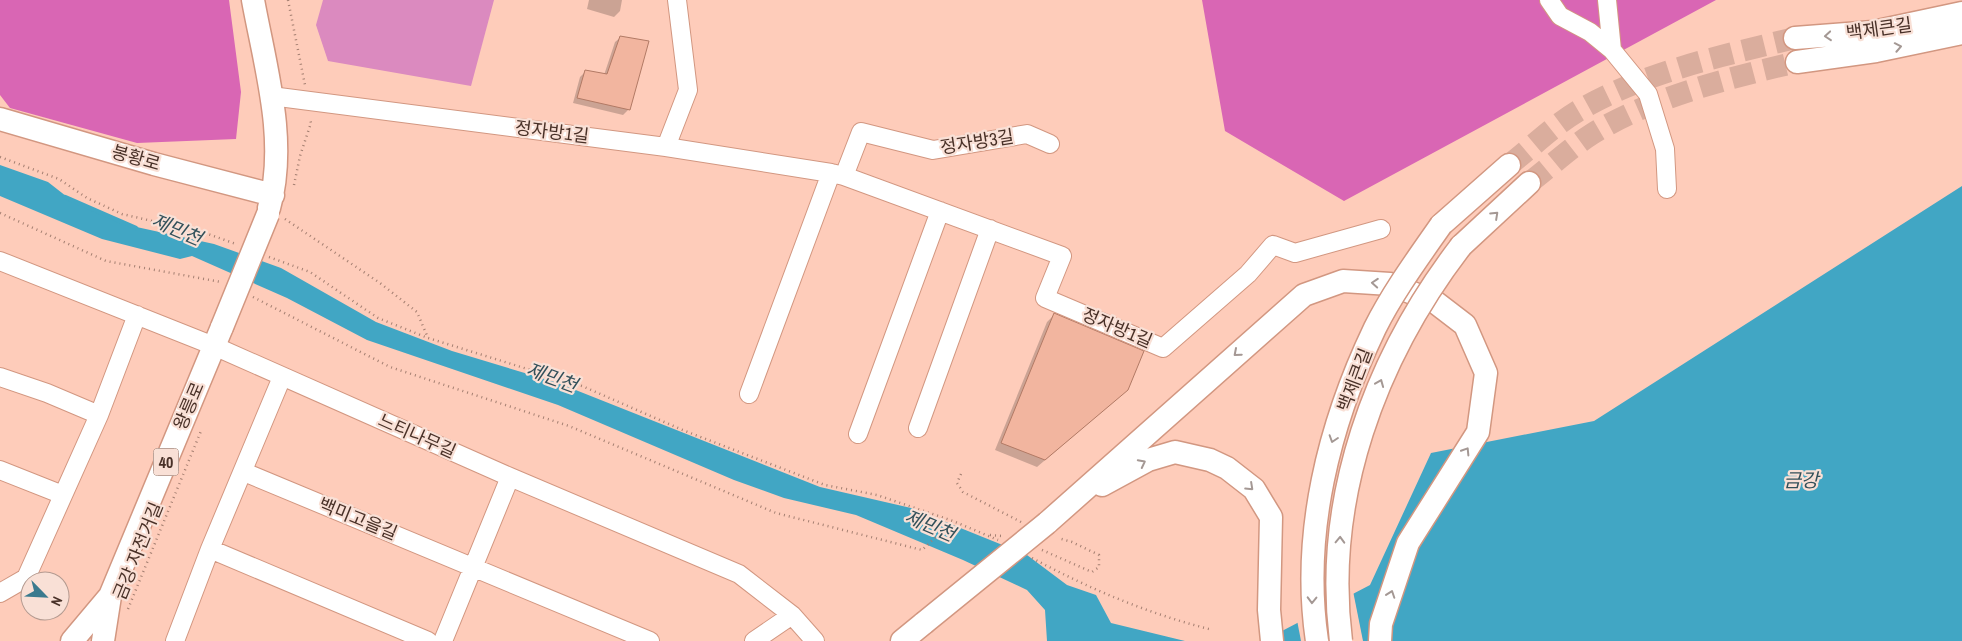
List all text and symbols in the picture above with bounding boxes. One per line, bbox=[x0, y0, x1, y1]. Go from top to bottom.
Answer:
street label: 백제큰길 bbox=[1844, 12, 1913, 45]
one-way arrow bbox=[1824, 30, 1832, 41]
one-way arrow bbox=[1893, 42, 1902, 53]
street label: 정자방1길 bbox=[514, 115, 591, 148]
street label: 정자방3길 bbox=[938, 123, 1016, 160]
street label: 봉황로 bbox=[109, 139, 163, 176]
water label: 제민천 bbox=[148, 207, 208, 252]
one-way arrow bbox=[1489, 212, 1498, 221]
one-way arrow bbox=[1371, 277, 1379, 288]
street label: 정자방1길 bbox=[1078, 301, 1156, 354]
street label: 백제큰길 bbox=[1331, 344, 1378, 415]
one-way arrow bbox=[1234, 348, 1243, 357]
water label: 제민천 bbox=[523, 356, 583, 399]
street label: 왕릉로 bbox=[167, 378, 210, 434]
one-way arrow bbox=[1373, 379, 1384, 388]
street label: 느티나무길 bbox=[374, 407, 460, 464]
one-way arrow bbox=[1329, 435, 1339, 443]
one-way arrow bbox=[1459, 447, 1469, 456]
road number: 40 bbox=[154, 448, 178, 476]
one-way arrow bbox=[1137, 459, 1146, 469]
water label: 금강 bbox=[1784, 467, 1821, 493]
one-way arrow bbox=[1244, 481, 1253, 490]
street label: 백미고을길 bbox=[315, 491, 401, 546]
street label: 금강 자전거길 bbox=[107, 498, 169, 603]
water label: 제민천 bbox=[901, 503, 961, 548]
one-way arrow bbox=[1334, 536, 1345, 544]
north arrow bbox=[20, 571, 70, 621]
one-way arrow bbox=[1385, 590, 1395, 599]
text: N bbox=[47, 594, 67, 609]
one-way arrow bbox=[1307, 596, 1317, 604]

